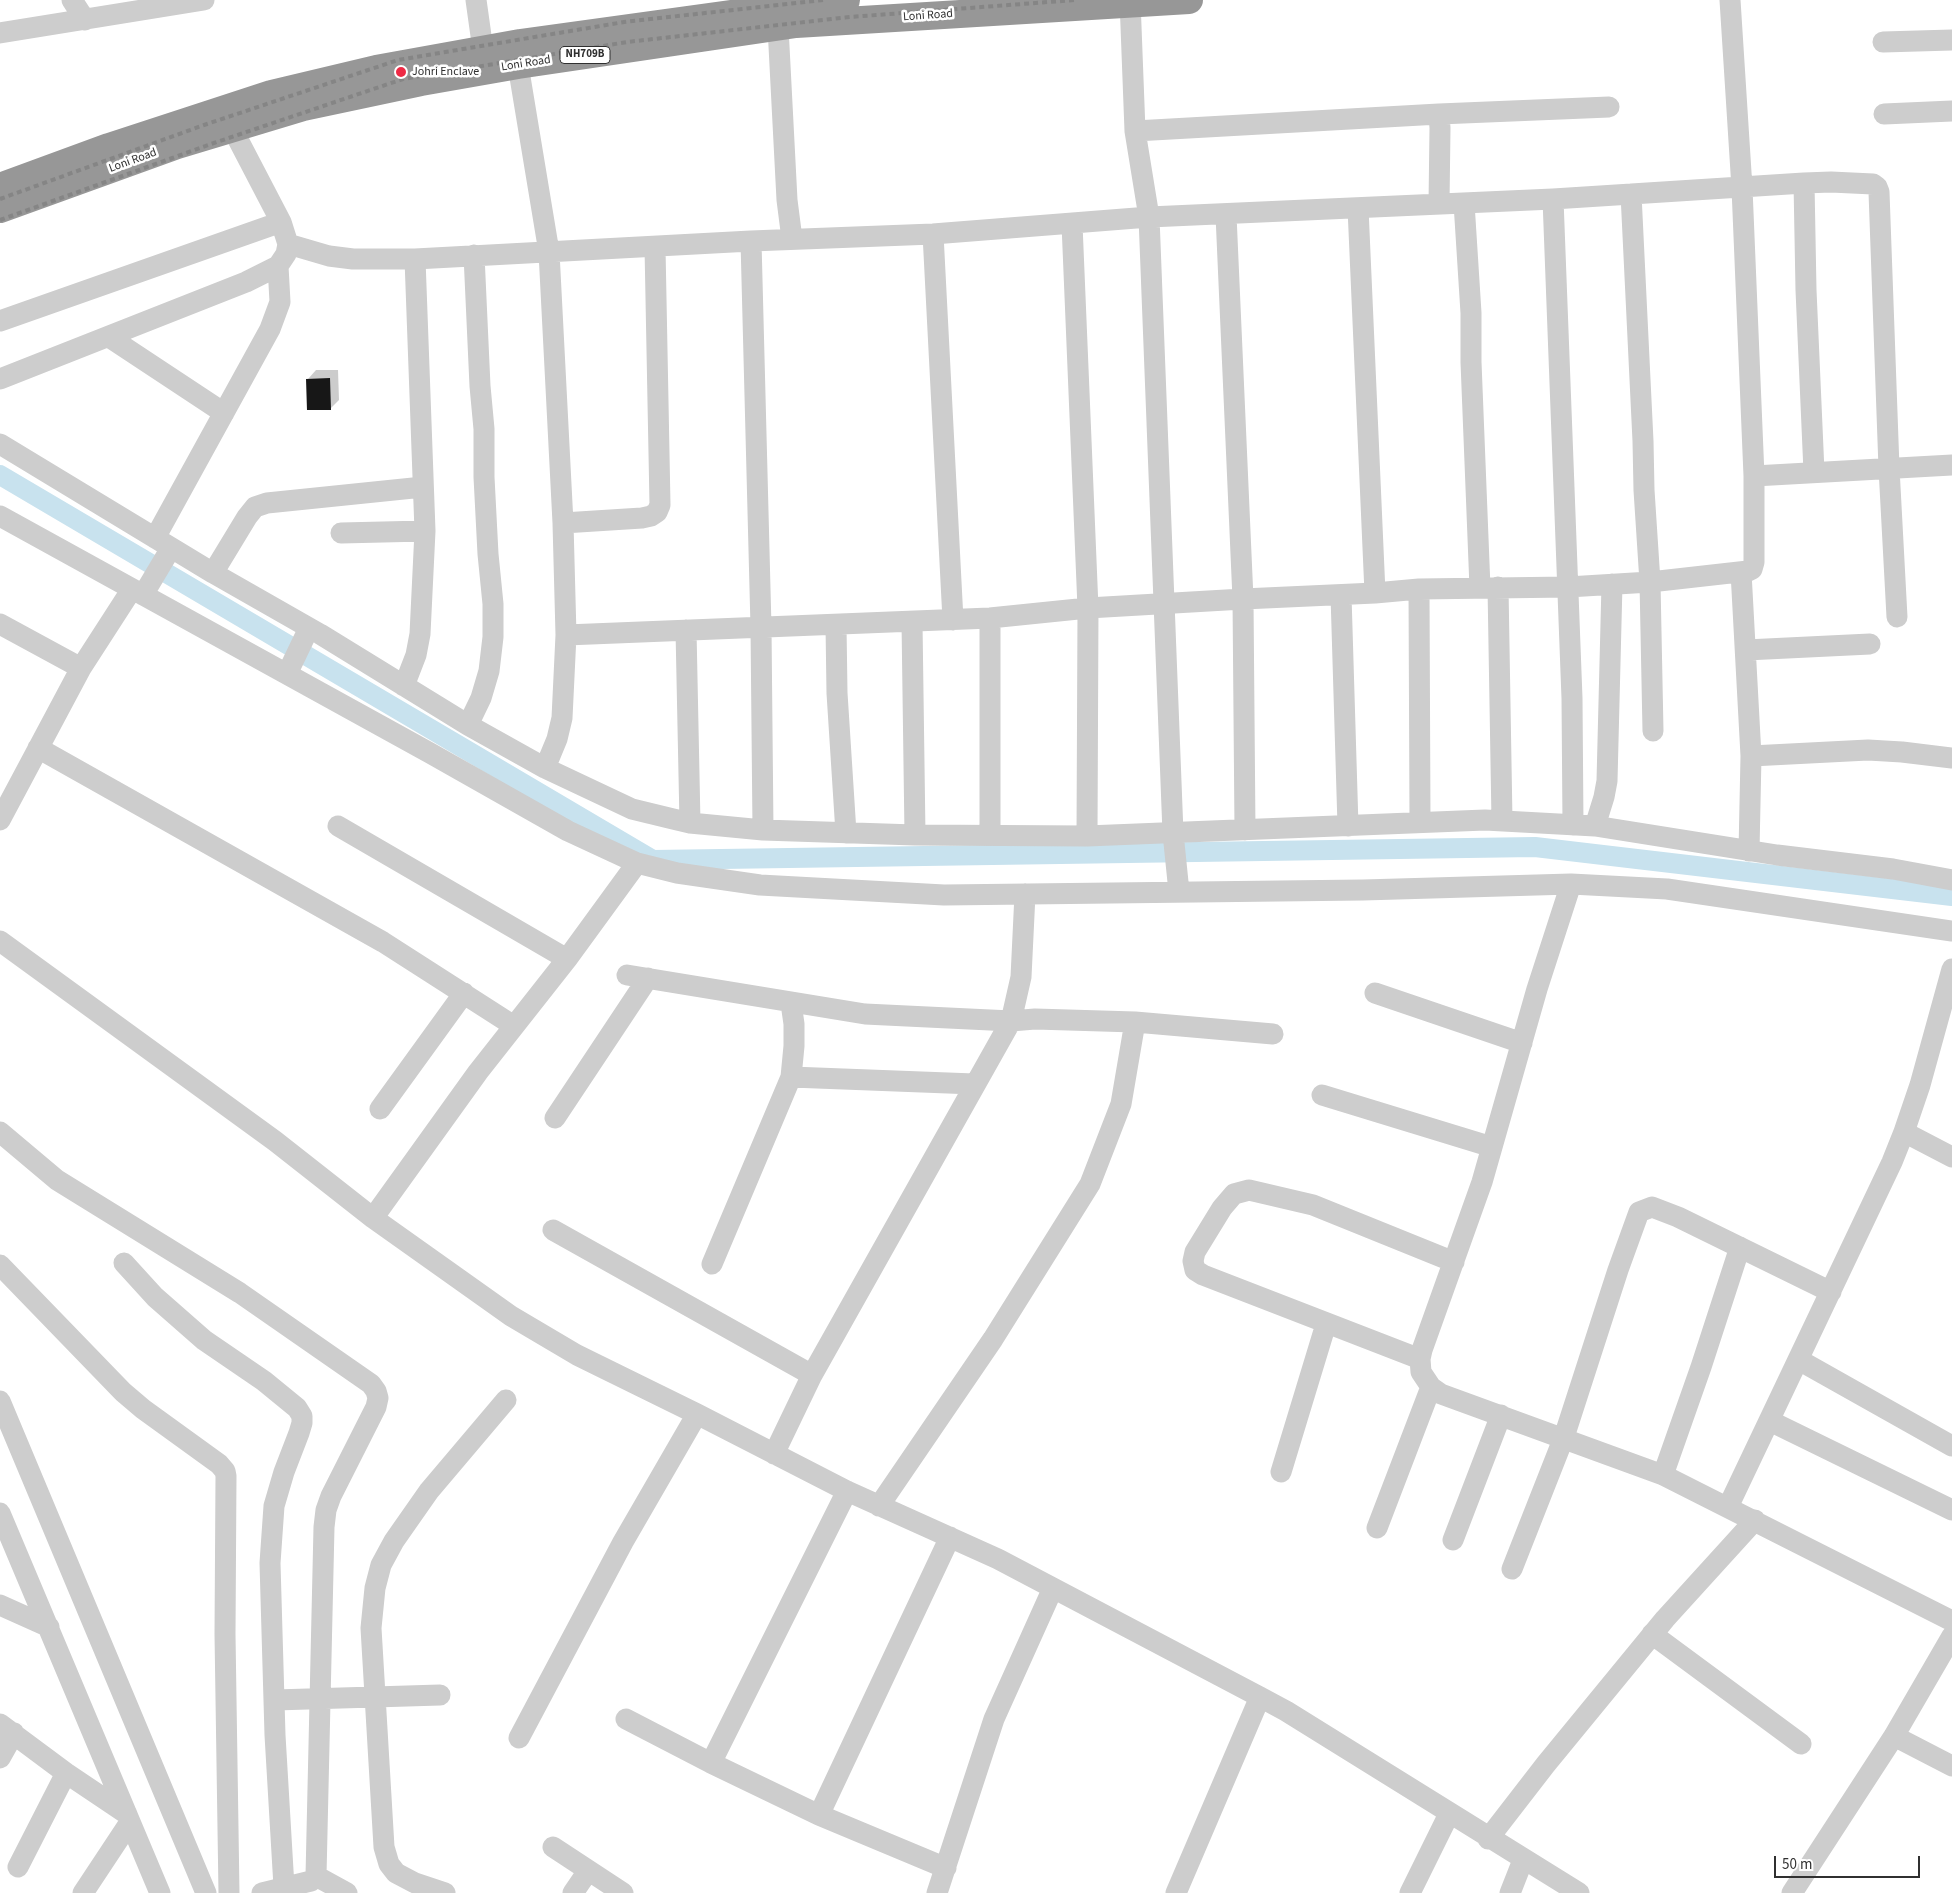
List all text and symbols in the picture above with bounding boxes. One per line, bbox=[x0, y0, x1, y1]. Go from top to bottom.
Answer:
street label: Loni Road bbox=[903, 7, 953, 25]
road number: NH709B bbox=[560, 46, 610, 64]
street label: Loni Road bbox=[500, 53, 552, 75]
marker: Johri Enclave bbox=[394, 65, 408, 79]
place label: Johri Enclave bbox=[412, 65, 479, 79]
street label: Loni Road bbox=[107, 146, 159, 176]
scale bar bbox=[1777, 1846, 1923, 1878]
text: 50 m bbox=[1782, 1854, 1812, 1875]

